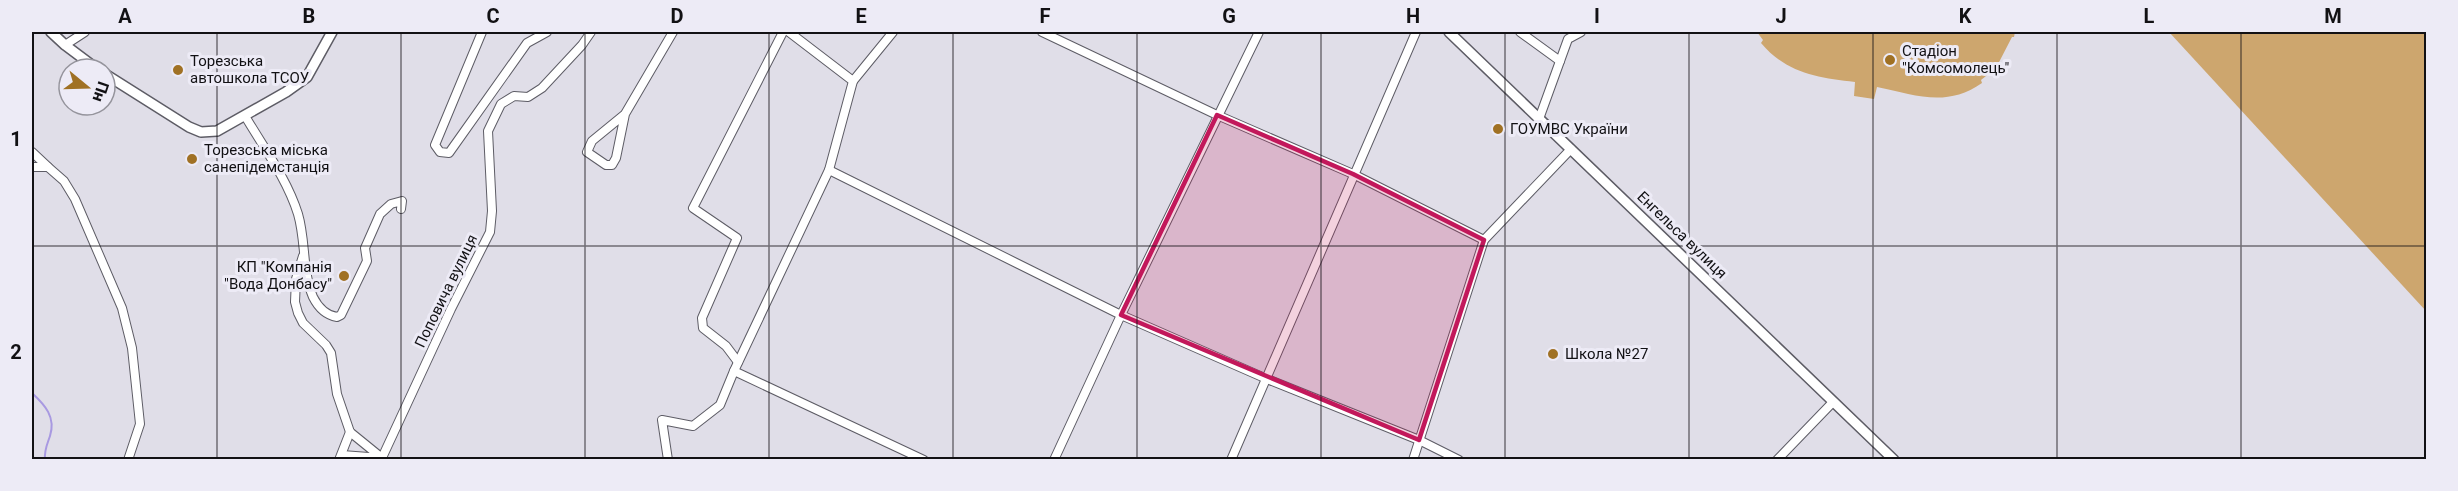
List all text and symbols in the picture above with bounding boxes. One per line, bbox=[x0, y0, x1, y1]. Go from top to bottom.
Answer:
text: A bbox=[118, 4, 132, 28]
text: B bbox=[303, 4, 315, 28]
text: C bbox=[486, 4, 500, 28]
text: D bbox=[671, 4, 684, 28]
text: E bbox=[855, 4, 867, 28]
text: F bbox=[1040, 4, 1051, 28]
text: G bbox=[1222, 4, 1236, 28]
text: H bbox=[1406, 4, 1420, 28]
text: I bbox=[1594, 4, 1600, 28]
text: J bbox=[1775, 4, 1787, 28]
text: K bbox=[1959, 4, 1972, 28]
text: L bbox=[2144, 4, 2155, 28]
text: M bbox=[2324, 4, 2342, 28]
place label: Стадіон "Комсомолець" bbox=[1902, 42, 2010, 77]
place label: Торезська автошкола ТСОУ bbox=[190, 52, 309, 87]
marker: Стадіон "Комсомолець" bbox=[1883, 53, 1897, 67]
north arrow bbox=[57, 57, 117, 117]
marker: Торезська автошкола ТСОУ bbox=[171, 63, 185, 77]
text: Пн bbox=[88, 79, 113, 104]
place label: ГОУМВС України bbox=[1510, 120, 1628, 138]
marker: ГОУМВС України bbox=[1491, 122, 1505, 136]
text: 1 bbox=[10, 127, 22, 151]
place label: Торезська міська санепідемстанція bbox=[204, 141, 330, 176]
marker: Торезська міська санепідемстанція bbox=[185, 152, 199, 166]
street label: Енгельса вулиця bbox=[1633, 188, 1731, 282]
street label: Поповича вулиця bbox=[411, 232, 481, 350]
place label: КП "Компанія "Вода Донбасу" bbox=[224, 258, 332, 293]
marker: КП "Компанія "Вода Донбасу" bbox=[337, 269, 351, 283]
text: 2 bbox=[10, 340, 22, 364]
place label: Школа №27 bbox=[1565, 345, 1648, 363]
marker: Школа №27 bbox=[1546, 347, 1560, 361]

